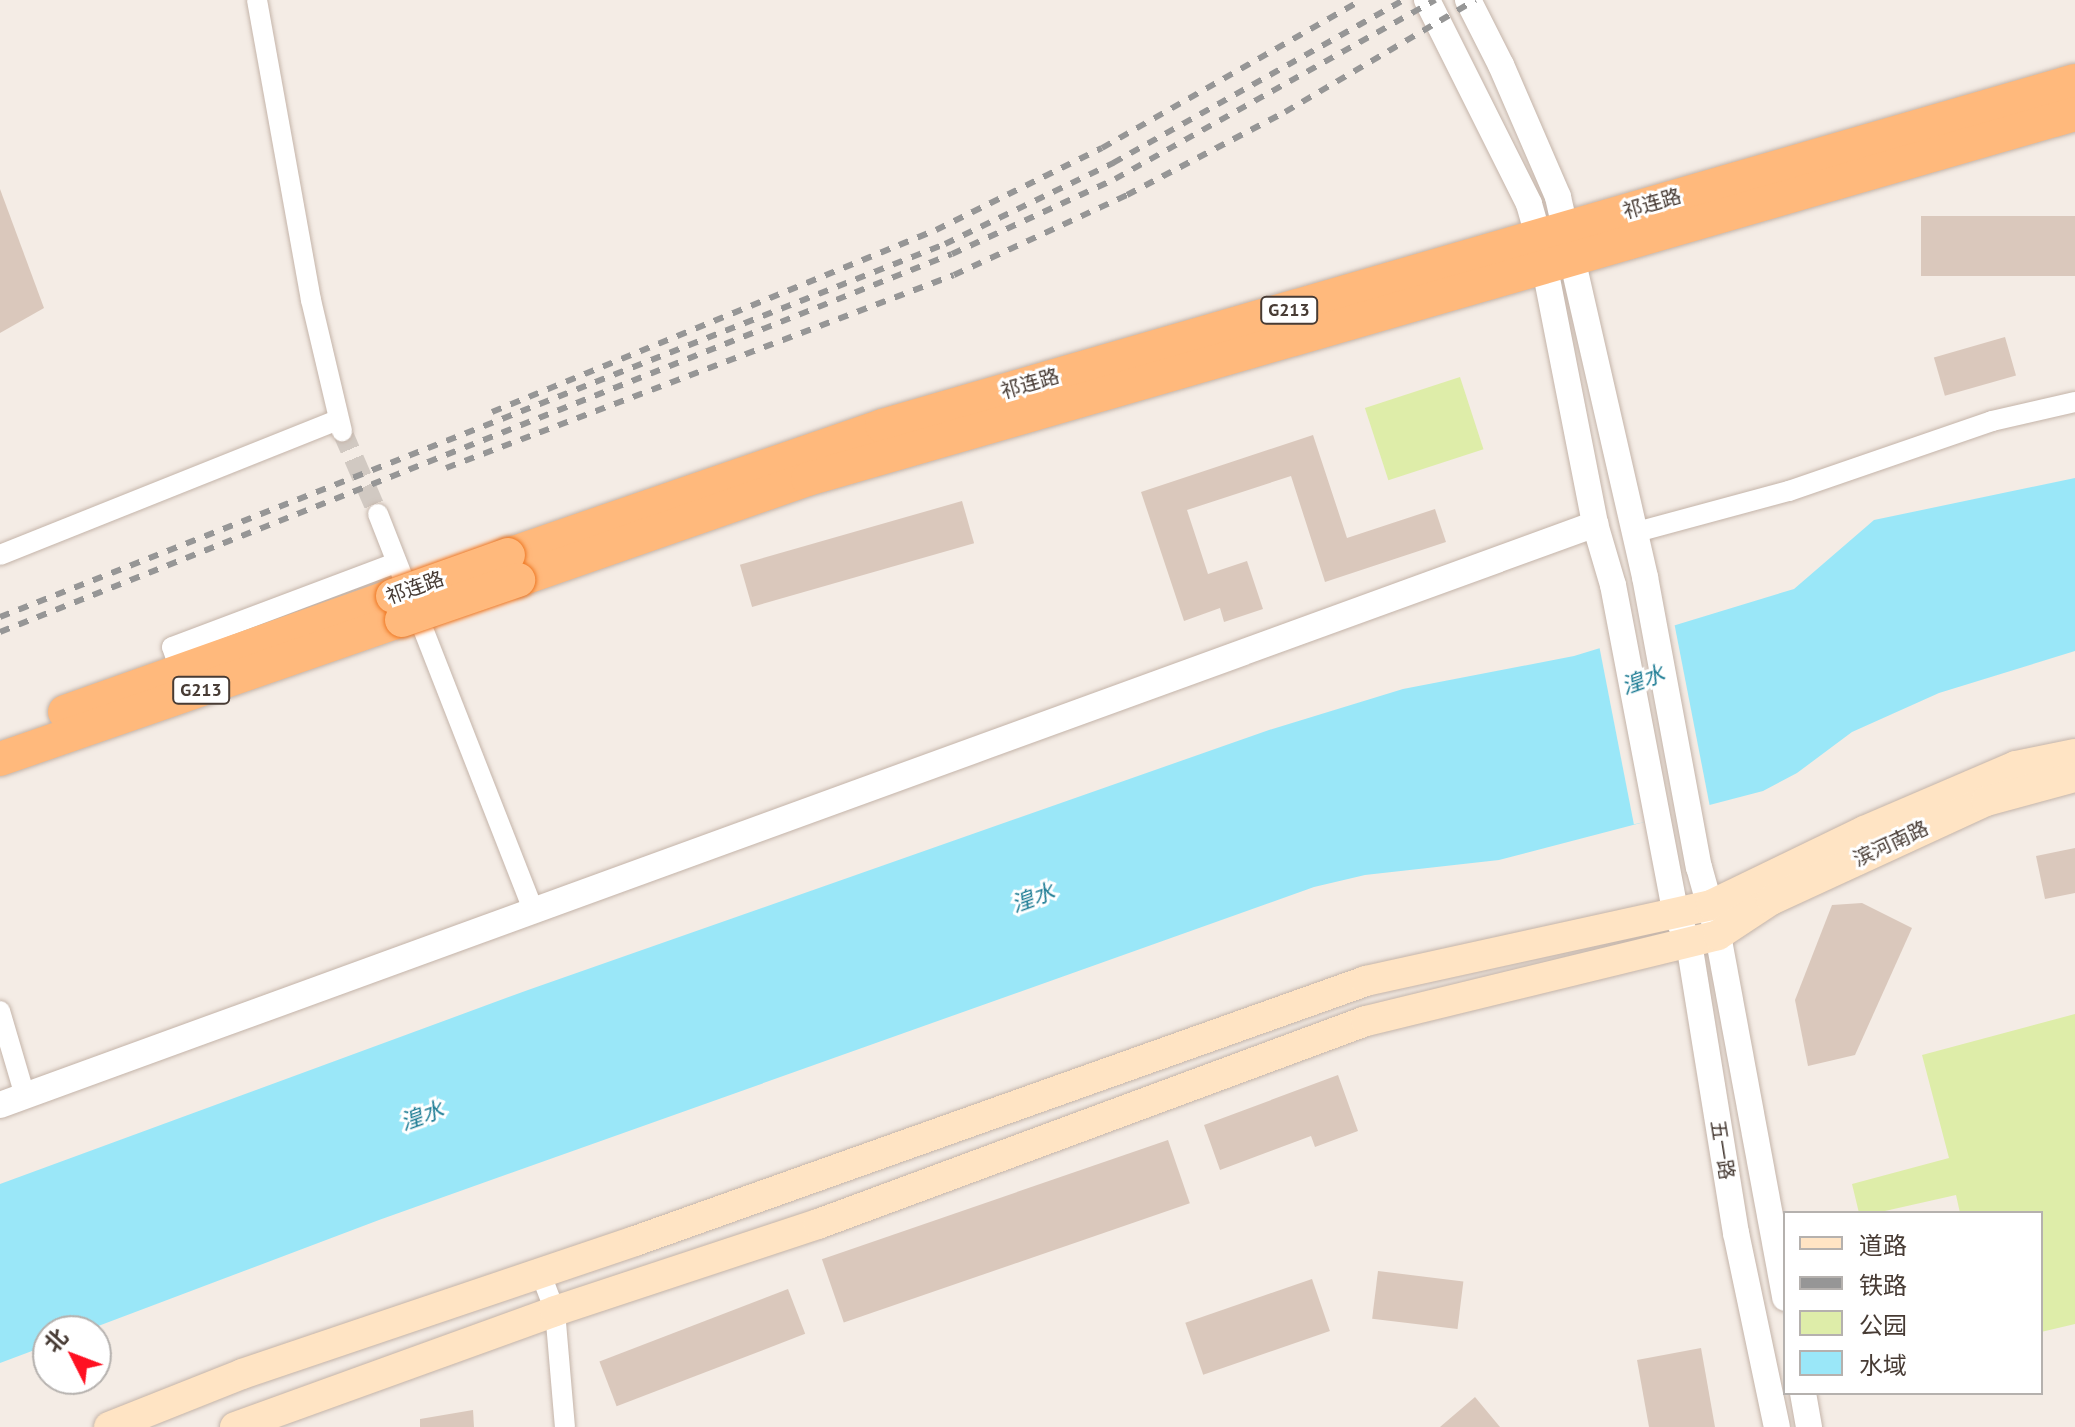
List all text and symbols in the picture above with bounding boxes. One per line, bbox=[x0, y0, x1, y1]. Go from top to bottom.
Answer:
street label: 祁连路 bbox=[1620, 184, 1684, 224]
road number: G213 bbox=[1259, 296, 1319, 324]
street label: 祁连路 bbox=[998, 364, 1062, 404]
street label: 祁连路 bbox=[383, 566, 447, 610]
water label: 湟水 bbox=[1618, 660, 1668, 700]
road number: G213 bbox=[171, 676, 231, 704]
street label: 滨河南路 bbox=[1850, 816, 1932, 872]
water label: 湟水 bbox=[1008, 878, 1058, 918]
water label: 湟水 bbox=[397, 1096, 447, 1136]
street label: 五一路 bbox=[1705, 1118, 1739, 1182]
legend bbox=[1783, 1211, 2043, 1395]
text: 道路 bbox=[1859, 1230, 1907, 1261]
text: 铁路 bbox=[1859, 1270, 1907, 1301]
text: 公园 bbox=[1859, 1310, 1907, 1341]
north arrow bbox=[32, 1315, 112, 1395]
text: 北 bbox=[38, 1323, 73, 1358]
text: 水域 bbox=[1859, 1350, 1907, 1381]

